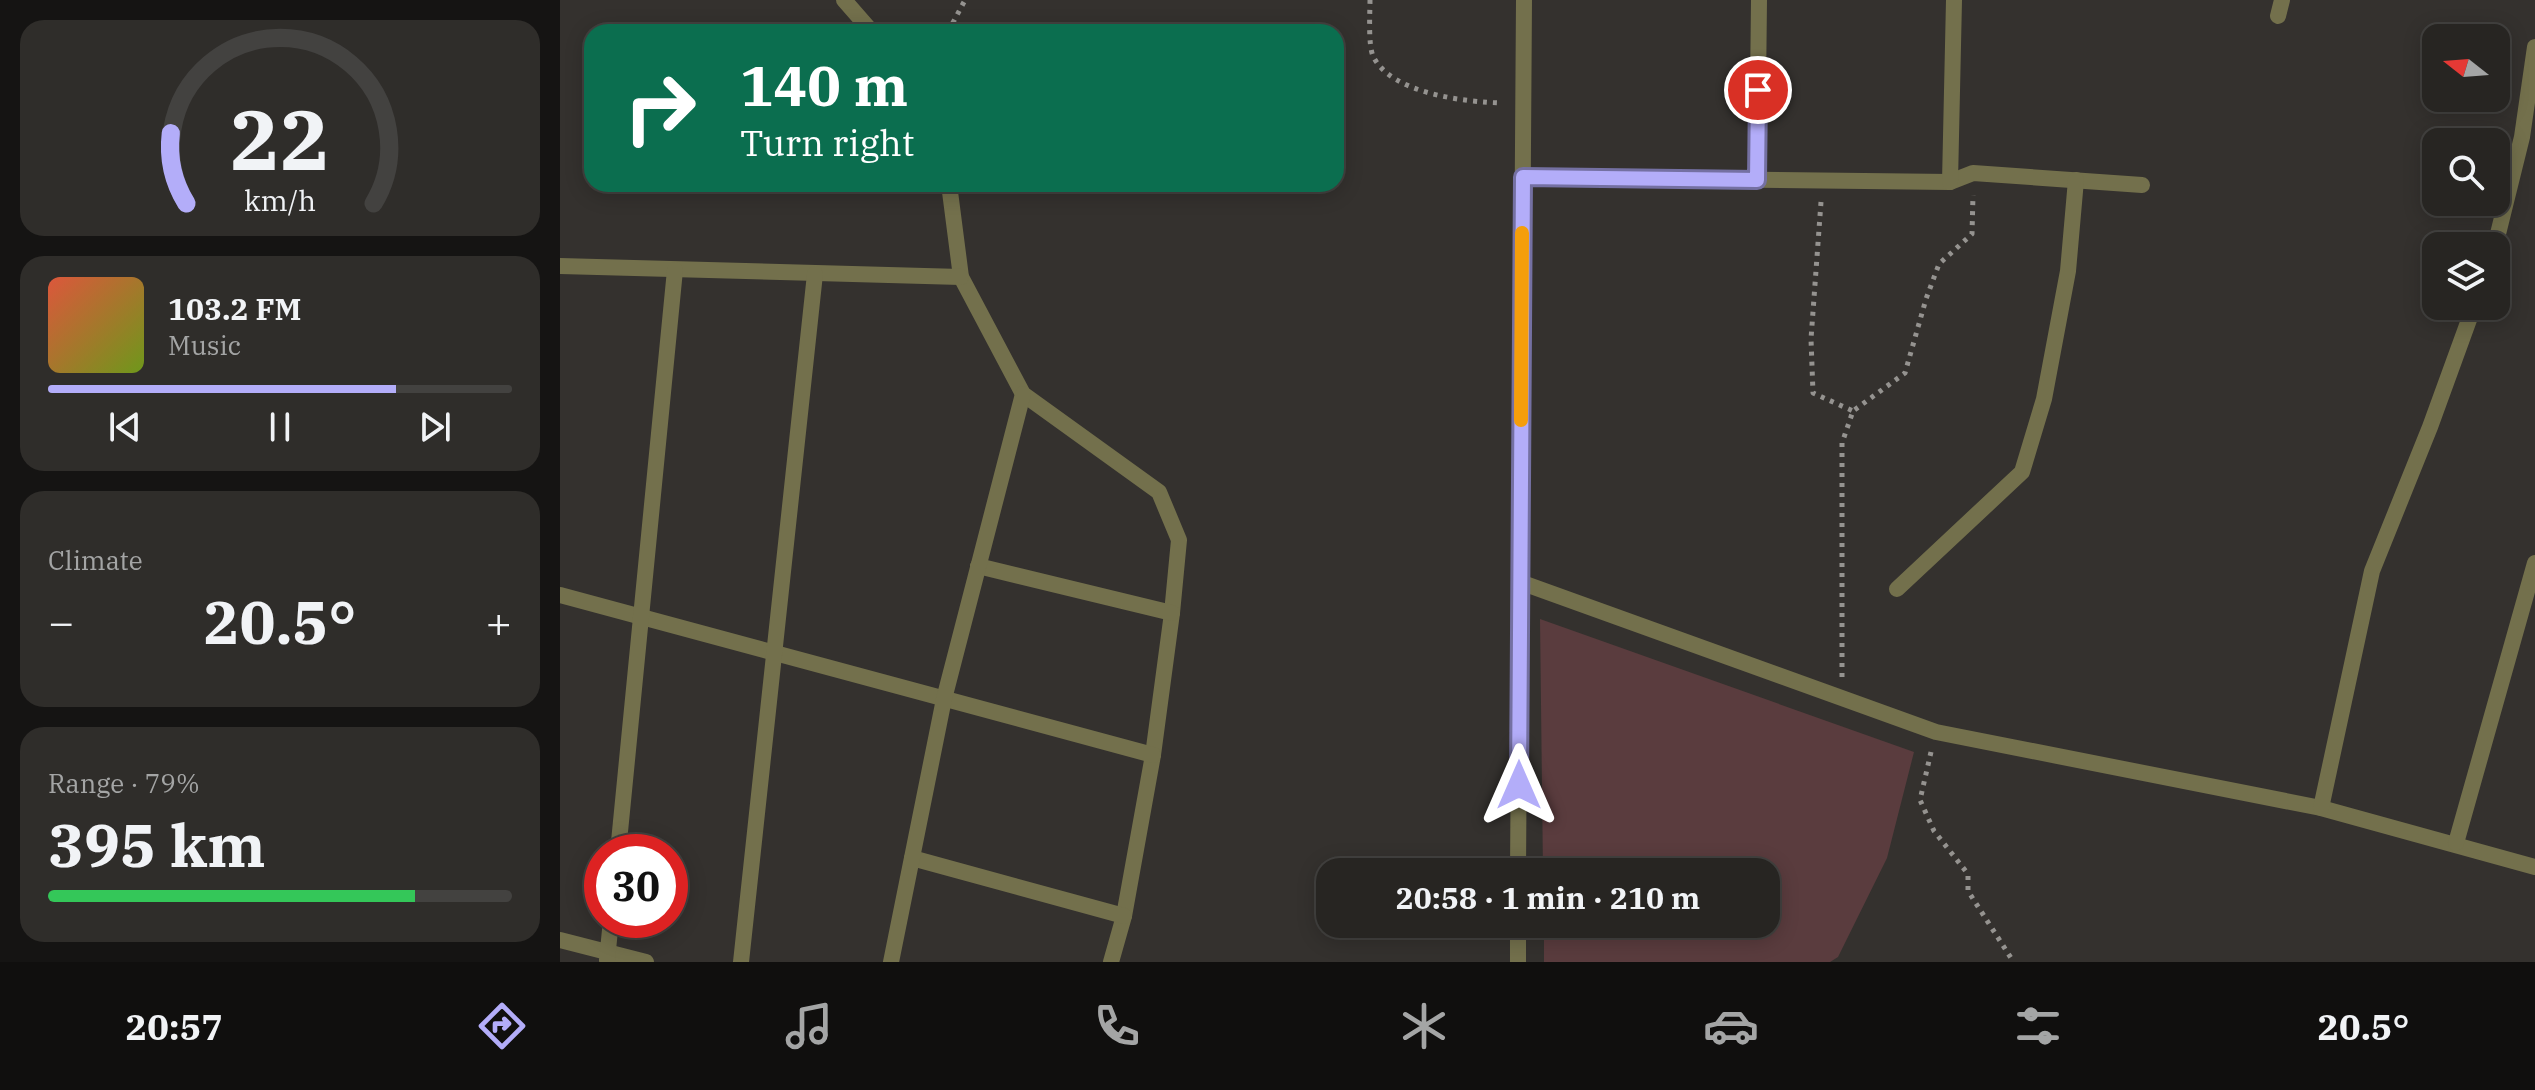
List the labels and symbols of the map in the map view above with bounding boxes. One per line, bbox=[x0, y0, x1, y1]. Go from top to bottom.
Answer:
north arrow bbox=[2422, 24, 2510, 112]
pin bbox=[1724, 56, 1792, 124]
position arrow bbox=[1477, 743, 1561, 827]
speed limit sign: 30 bbox=[584, 834, 688, 938]

